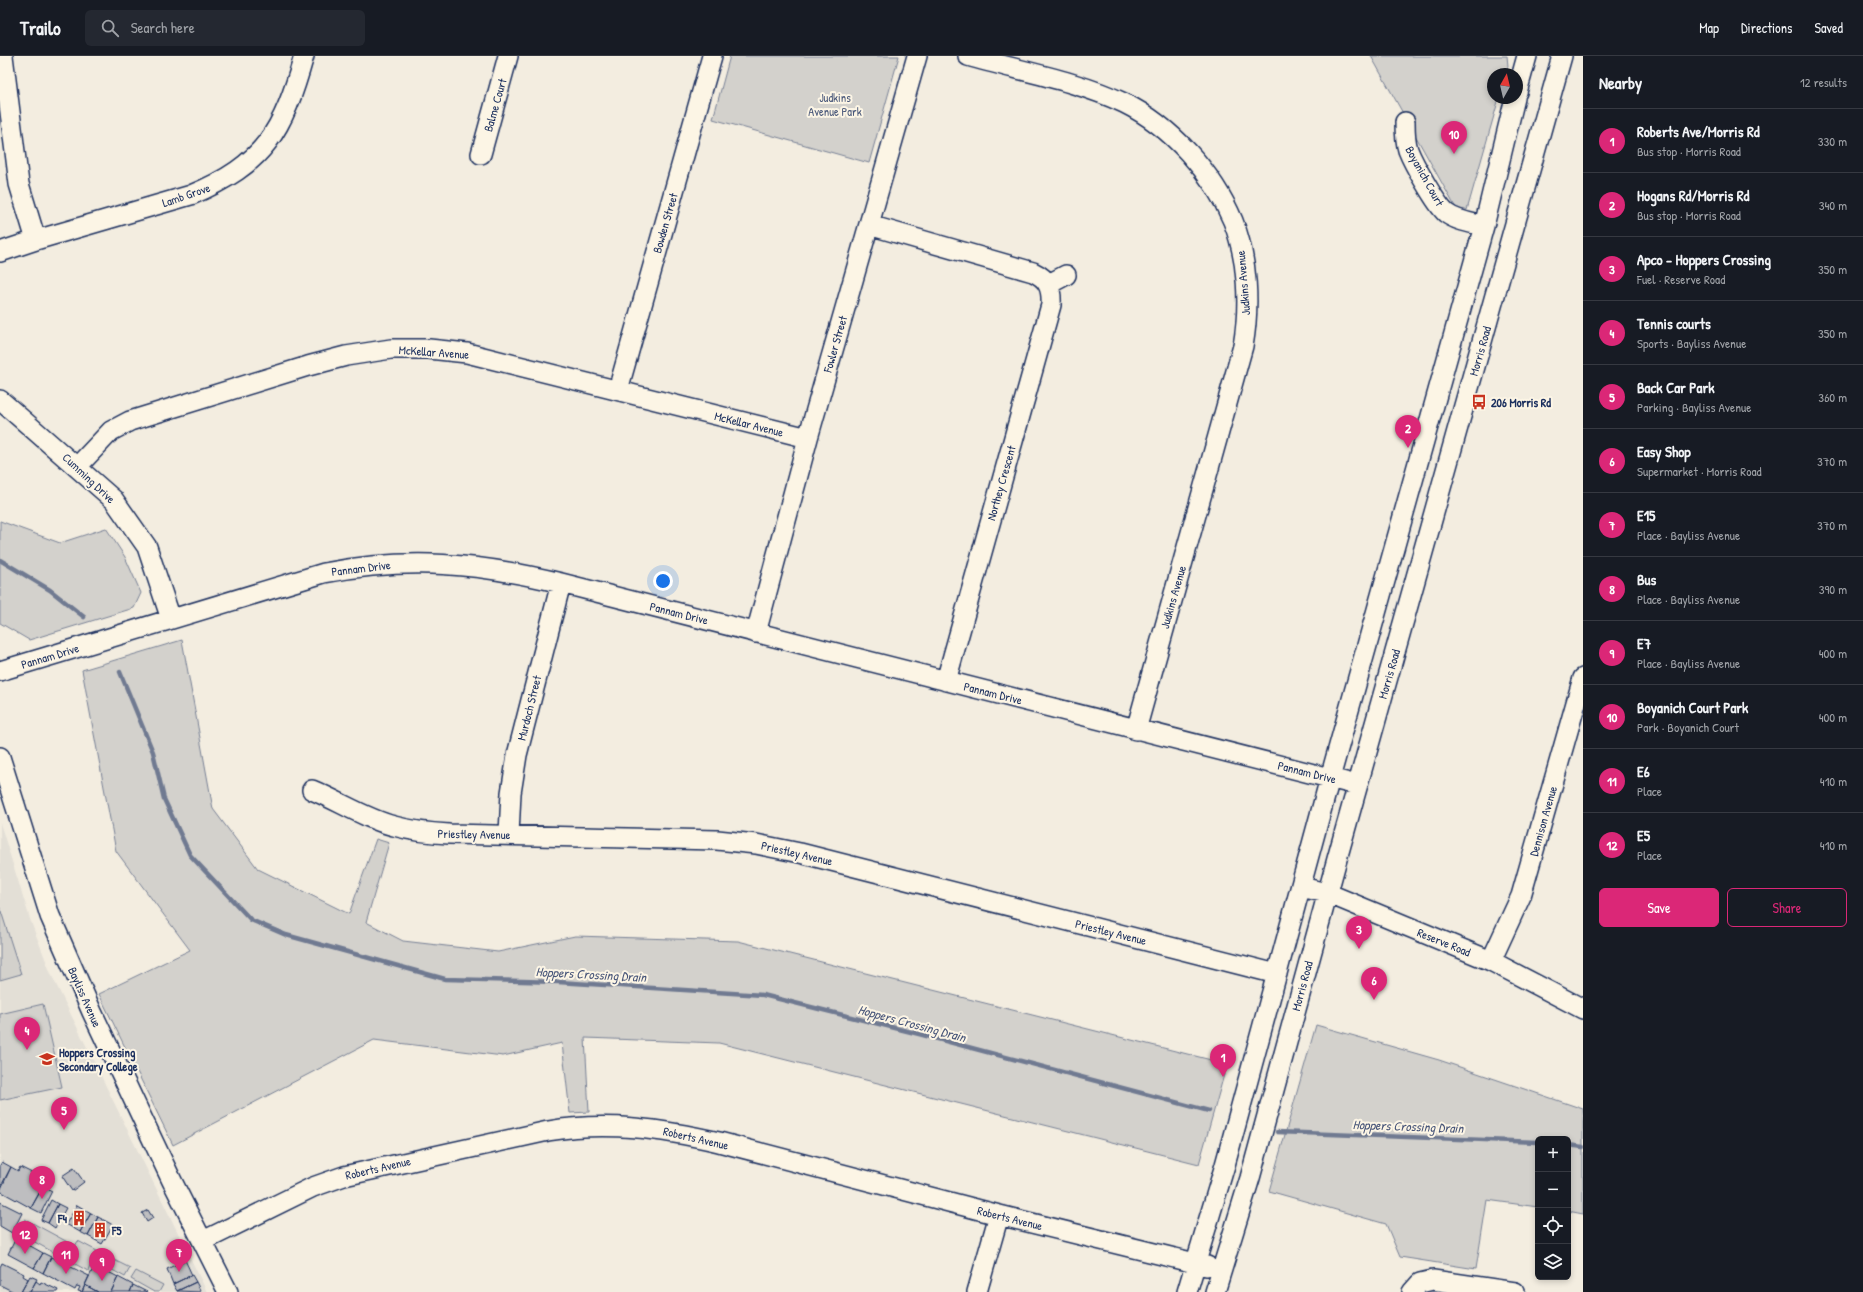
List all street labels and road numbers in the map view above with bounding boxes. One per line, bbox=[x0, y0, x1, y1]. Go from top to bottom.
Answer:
street label: Balme Court bbox=[479, 76, 511, 134]
street label: Boyanich Court bbox=[1402, 143, 1449, 210]
street label: Lamb Grove bbox=[160, 179, 213, 211]
street label: Bowden Street bbox=[648, 190, 682, 255]
street label: Judkins Avenue bbox=[1232, 250, 1254, 316]
street label: Fowler Street bbox=[819, 313, 851, 375]
street label: Morris Road bbox=[1465, 324, 1495, 378]
street label: McKellar Avenue bbox=[398, 341, 470, 363]
street label: McKellar Avenue bbox=[713, 407, 785, 441]
street label: Northey Crescent bbox=[982, 443, 1020, 522]
street label: Cumming Drive bbox=[59, 449, 119, 507]
street label: Pannam Drive bbox=[330, 556, 392, 580]
street label: Judkins Avenue bbox=[1156, 563, 1190, 631]
street label: Pannam Drive bbox=[648, 598, 710, 629]
street label: Pannam Drive bbox=[19, 639, 81, 673]
street label: Morris Road bbox=[1374, 647, 1404, 701]
street label: Murdoch Street bbox=[513, 673, 545, 742]
street label: Pannam Drive bbox=[962, 678, 1024, 709]
street label: Pannam Drive bbox=[1276, 757, 1338, 788]
street label: Dennison Avenue bbox=[1525, 784, 1561, 858]
street label: Priestley Avenue bbox=[437, 825, 511, 843]
street label: Priestley Avenue bbox=[760, 837, 835, 870]
street label: Priestley Avenue bbox=[1074, 915, 1149, 949]
street label: Reserve Road bbox=[1415, 924, 1474, 961]
street label: Morris Road bbox=[1287, 959, 1317, 1013]
street label: Bayliss Avenue bbox=[64, 964, 106, 1030]
street label: Roberts Avenue bbox=[662, 1122, 731, 1154]
street label: Roberts Avenue bbox=[344, 1152, 413, 1184]
street label: Roberts Avenue bbox=[976, 1202, 1045, 1234]

